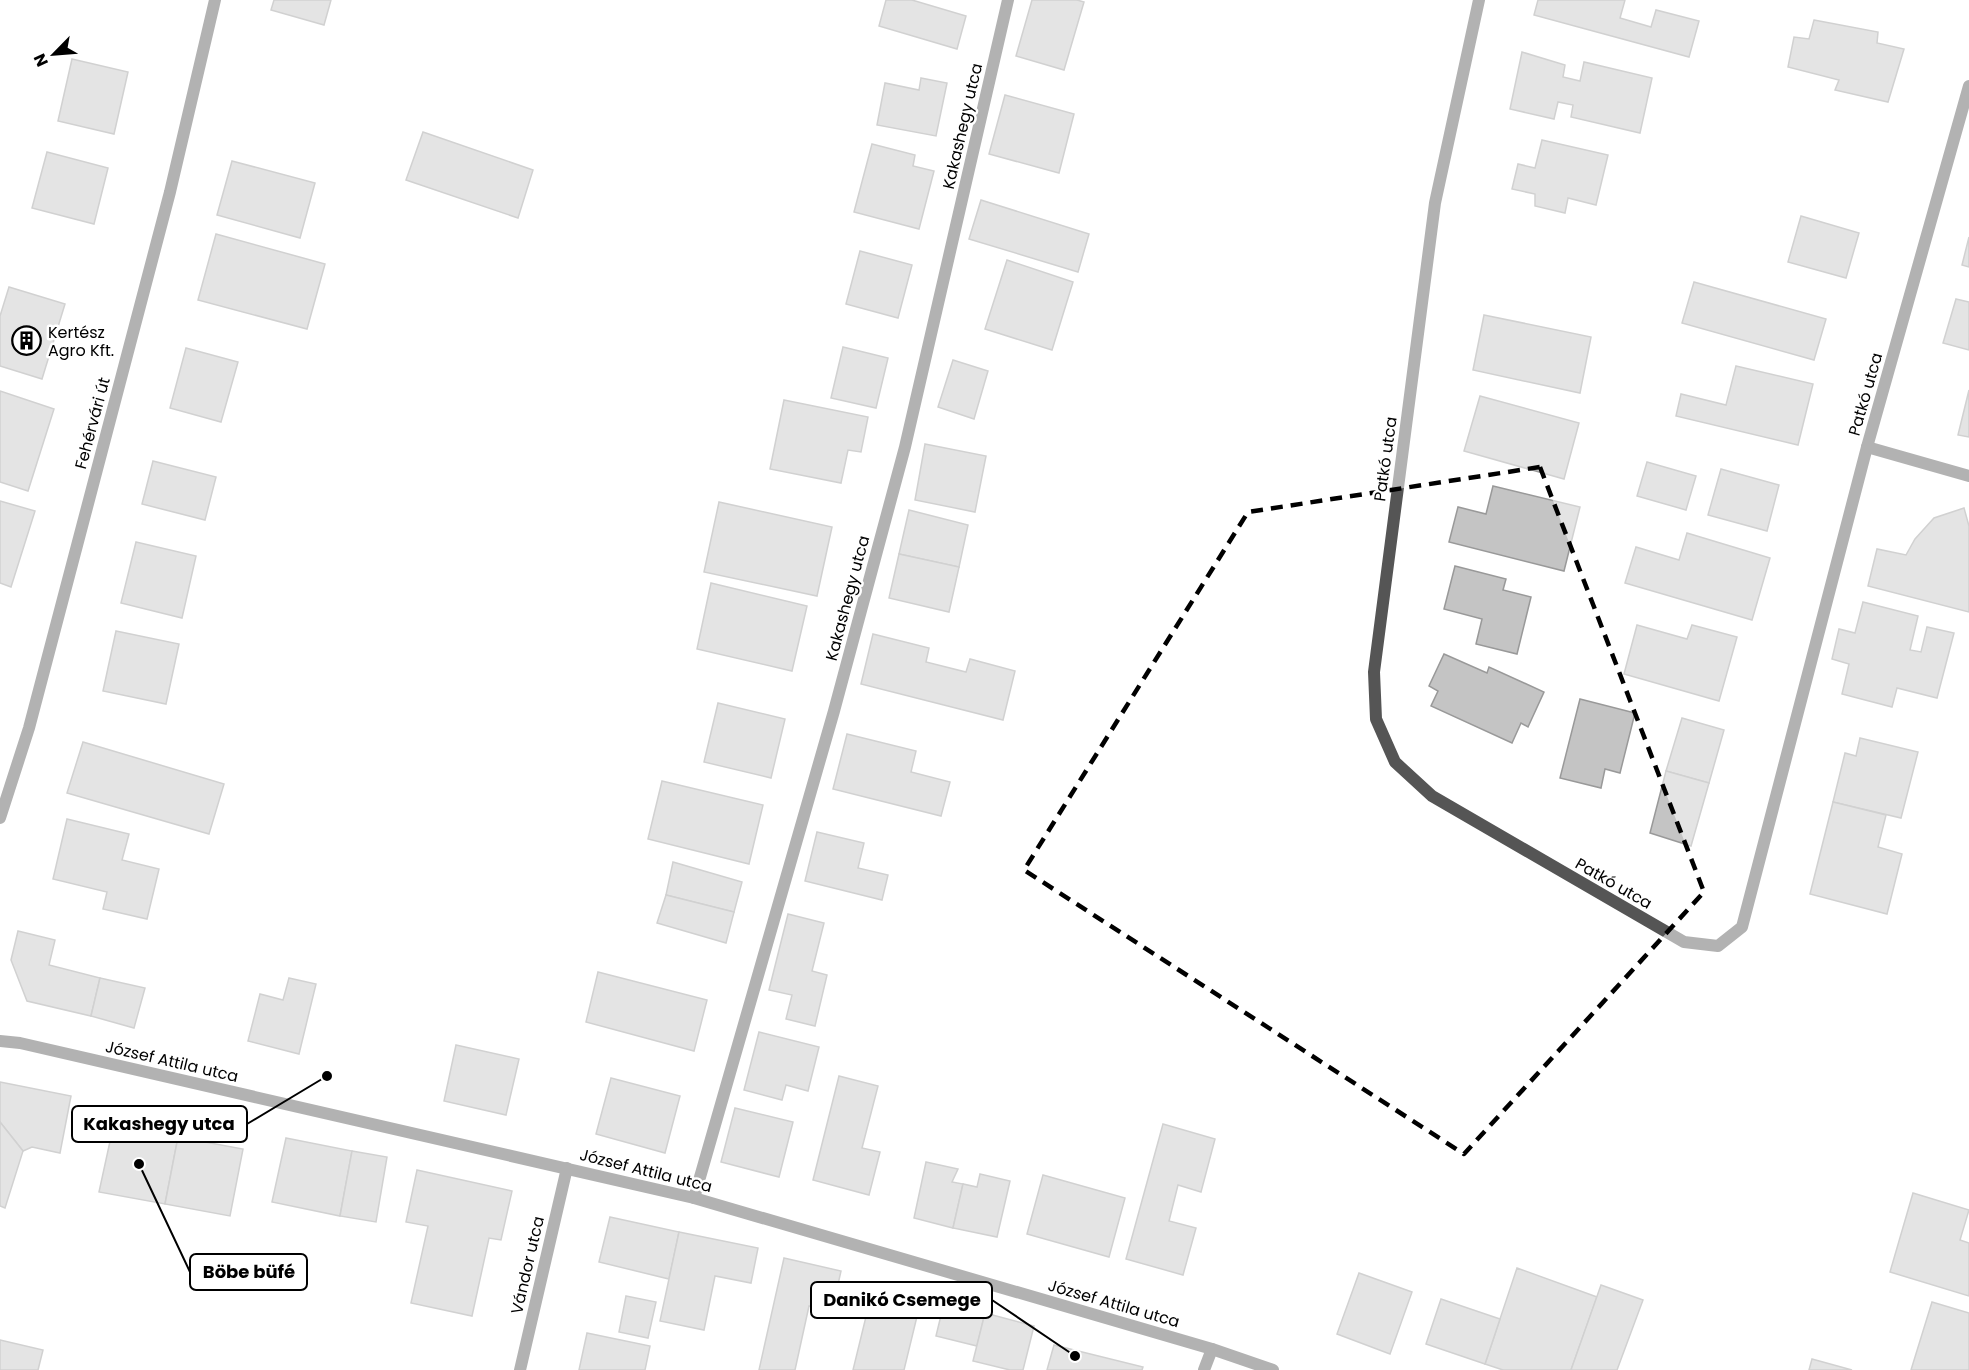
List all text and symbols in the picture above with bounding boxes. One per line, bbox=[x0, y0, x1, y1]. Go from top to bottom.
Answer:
north arrow bbox=[24, 24, 84, 84]
text: N bbox=[28, 50, 54, 70]
street label: Kakashegy utca bbox=[937, 61, 988, 191]
place label: Kertész Agro Kft. bbox=[48, 321, 114, 362]
building icon: Kertész Agro Kft. bbox=[11, 325, 43, 357]
street label: Patkó utca bbox=[1843, 350, 1888, 438]
street label: Fehérvári út bbox=[69, 375, 116, 472]
street label: Patkó utca bbox=[1368, 415, 1403, 503]
street label: Kakashegy utca bbox=[820, 533, 875, 663]
street label: Patkó utca bbox=[1571, 852, 1656, 915]
street label: József Attila utca bbox=[103, 1035, 241, 1088]
callout: Kakashegy utca bbox=[72, 1106, 247, 1142]
text: Kakashegy utca bbox=[83, 1111, 235, 1136]
street label: József Attila utca bbox=[577, 1143, 715, 1198]
street label: Vándor utca bbox=[505, 1214, 550, 1316]
callout: Böbe büfé bbox=[190, 1254, 307, 1290]
text: Böbe büfé bbox=[203, 1259, 295, 1284]
street label: József Attila utca bbox=[1045, 1274, 1182, 1333]
callout: Danikó Csemege bbox=[811, 1282, 992, 1318]
text: Danikó Csemege bbox=[823, 1287, 981, 1312]

